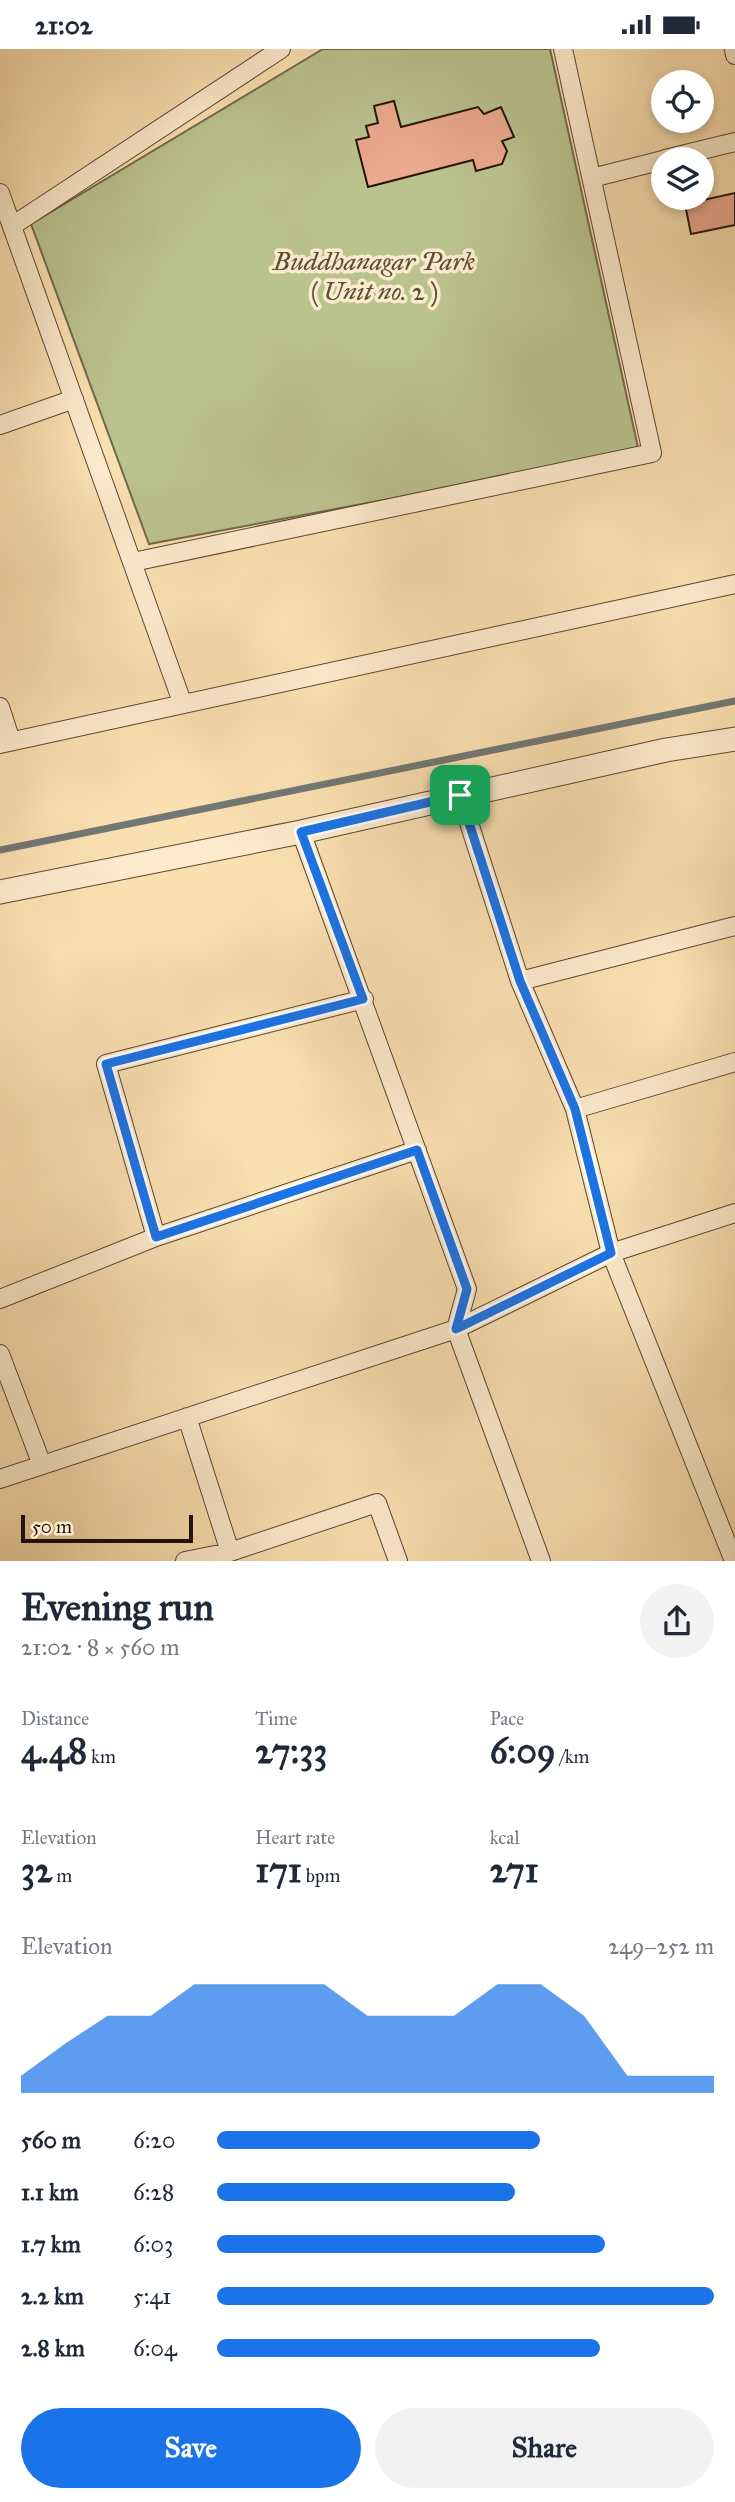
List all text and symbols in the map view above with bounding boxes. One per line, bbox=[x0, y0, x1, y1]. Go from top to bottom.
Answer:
text: 21:02 bbox=[35, 9, 93, 41]
map controls bbox=[651, 70, 714, 210]
button: locate bbox=[651, 70, 714, 133]
button: layers bbox=[651, 147, 714, 210]
park label: Buddhanagar Park ( Unit no. 2 ) bbox=[272, 245, 475, 307]
pin bbox=[430, 765, 490, 825]
icon: arrive bbox=[441, 776, 479, 814]
scale bar bbox=[21, 1511, 192, 1543]
text: 50 m bbox=[32, 1515, 72, 1538]
text: Evening run bbox=[21, 1584, 214, 1630]
button: share bbox=[640, 1584, 714, 1658]
text: 21:02 · 8 × 560 m bbox=[21, 1633, 180, 1661]
text: Distance bbox=[21, 1707, 89, 1730]
text: Time bbox=[255, 1707, 297, 1730]
text: Pace bbox=[490, 1707, 524, 1730]
text: 4.48 bbox=[21, 1730, 87, 1773]
text: 27:33 bbox=[255, 1730, 327, 1773]
text: 6:09 bbox=[490, 1730, 556, 1773]
text: km bbox=[87, 1745, 116, 1768]
text: /km bbox=[556, 1745, 590, 1768]
text: Elevation bbox=[21, 1826, 96, 1849]
text: Heart rate bbox=[255, 1826, 335, 1849]
text: kcal bbox=[490, 1826, 520, 1849]
text: 32 bbox=[21, 1849, 52, 1892]
text: 171 bbox=[255, 1849, 302, 1892]
text: 271 bbox=[490, 1849, 538, 1892]
text: m bbox=[52, 1864, 72, 1887]
text: bpm bbox=[302, 1864, 340, 1887]
text: Elevation bbox=[21, 1932, 112, 1960]
text: 249–252 m bbox=[608, 1932, 714, 1960]
text: 560 m bbox=[21, 2126, 81, 2154]
text: 6:20 bbox=[133, 2126, 175, 2154]
text: 1.1 km bbox=[21, 2178, 79, 2206]
text: 6:28 bbox=[133, 2178, 174, 2206]
text: 1.7 km bbox=[21, 2230, 81, 2258]
text: 6:03 bbox=[133, 2230, 173, 2258]
text: 2.2 km bbox=[21, 2282, 84, 2310]
text: 5:41 bbox=[133, 2282, 171, 2310]
text: 2.8 km bbox=[21, 2334, 85, 2362]
text: 6:04 bbox=[133, 2334, 177, 2362]
button: Save bbox=[21, 2408, 361, 2488]
button: Share bbox=[375, 2408, 714, 2488]

